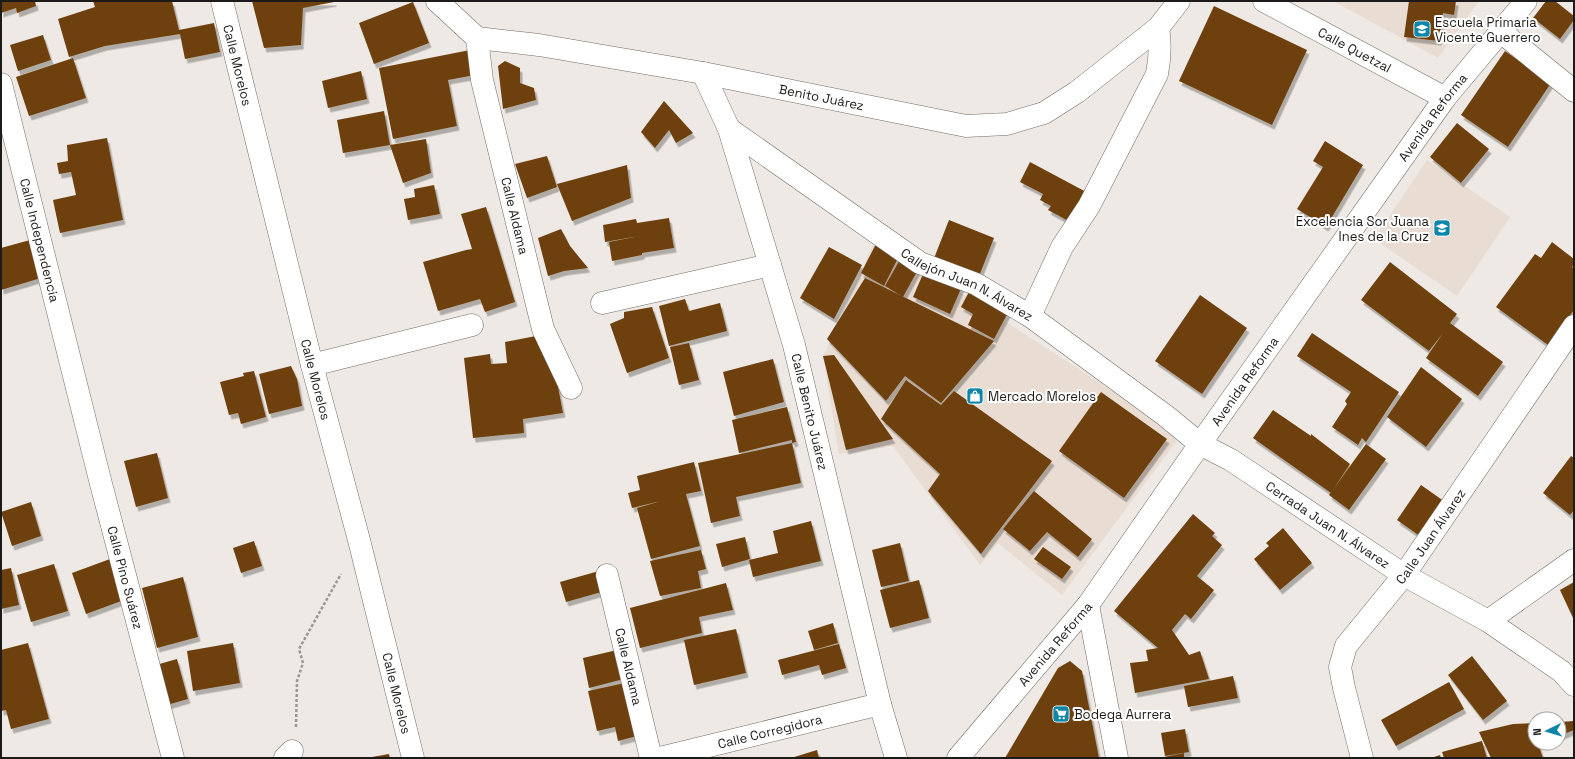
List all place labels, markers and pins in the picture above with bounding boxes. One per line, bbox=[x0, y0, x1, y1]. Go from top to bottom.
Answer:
place label: Escuela Primaria Vicente Guerrero bbox=[1435, 14, 1540, 46]
school or university icon: Escuela Primaria Vicente Guerrero bbox=[1412, 19, 1432, 39]
place label: Excelencia Sor Juana Ines de la Cruz bbox=[1296, 213, 1430, 245]
school or university icon: Excelencia Sor Juana Ines de la Cruz bbox=[1432, 218, 1452, 238]
shop icon: Mercado Morelos bbox=[965, 386, 985, 406]
place label: Mercado Morelos bbox=[988, 388, 1096, 405]
supermarket icon: Bodega Aurrera bbox=[1051, 704, 1071, 724]
place label: Bodega Aurrera bbox=[1074, 706, 1172, 723]

